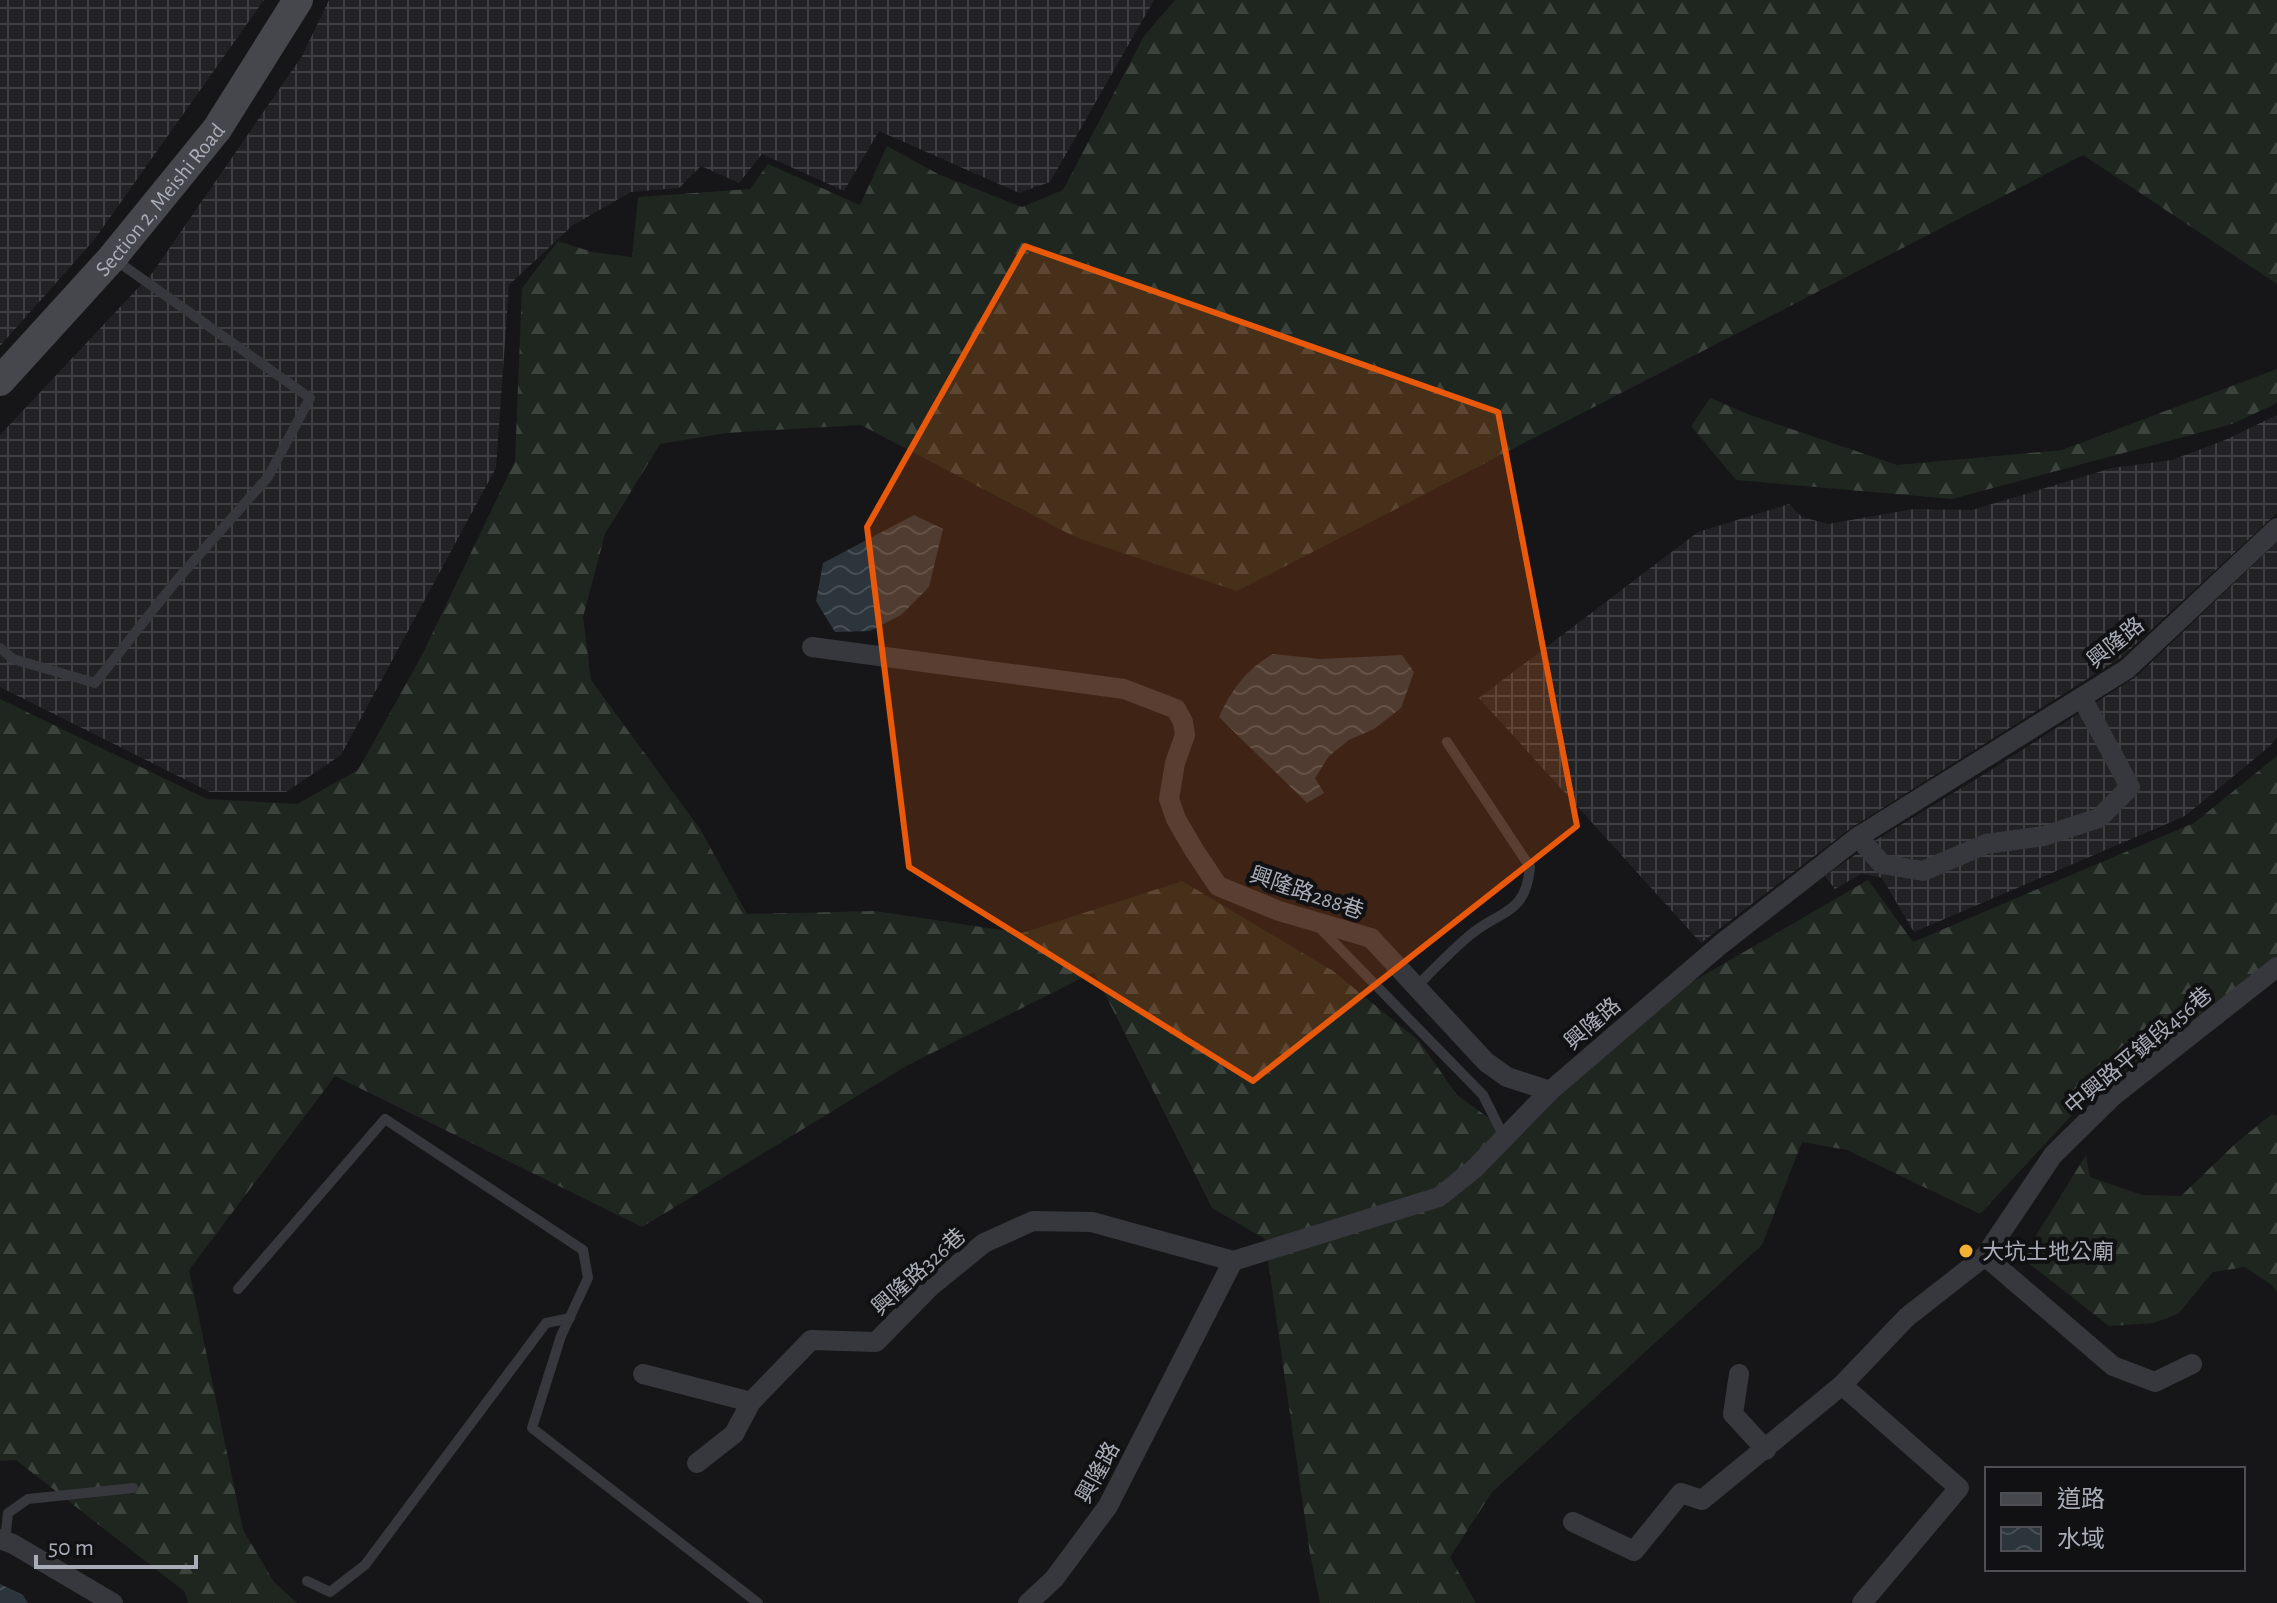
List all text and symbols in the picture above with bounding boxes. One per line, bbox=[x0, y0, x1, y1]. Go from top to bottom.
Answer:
street label: Section 2, Meishi Road bbox=[92, 119, 229, 280]
street label: 興隆路 bbox=[2082, 613, 2148, 672]
street label: 興隆路288巷 bbox=[1247, 862, 1367, 923]
street label: 中興路平鎮段456巷 bbox=[2060, 982, 2216, 1118]
street label: 興隆路 bbox=[1560, 993, 1625, 1054]
street label: 興隆路326巷 bbox=[867, 1224, 970, 1319]
place label: 大坑土地公廟 bbox=[1982, 1240, 2114, 1263]
marker: 大坑土地公廟 bbox=[1957, 1242, 1975, 1260]
street label: 興隆路 bbox=[1071, 1438, 1123, 1507]
legend bbox=[1985, 1467, 2245, 1571]
text: 道路 bbox=[2057, 1486, 2105, 1512]
scale bar bbox=[36, 1519, 196, 1569]
text: 水域 bbox=[2057, 1526, 2105, 1552]
text: 50 m bbox=[48, 1536, 94, 1560]

